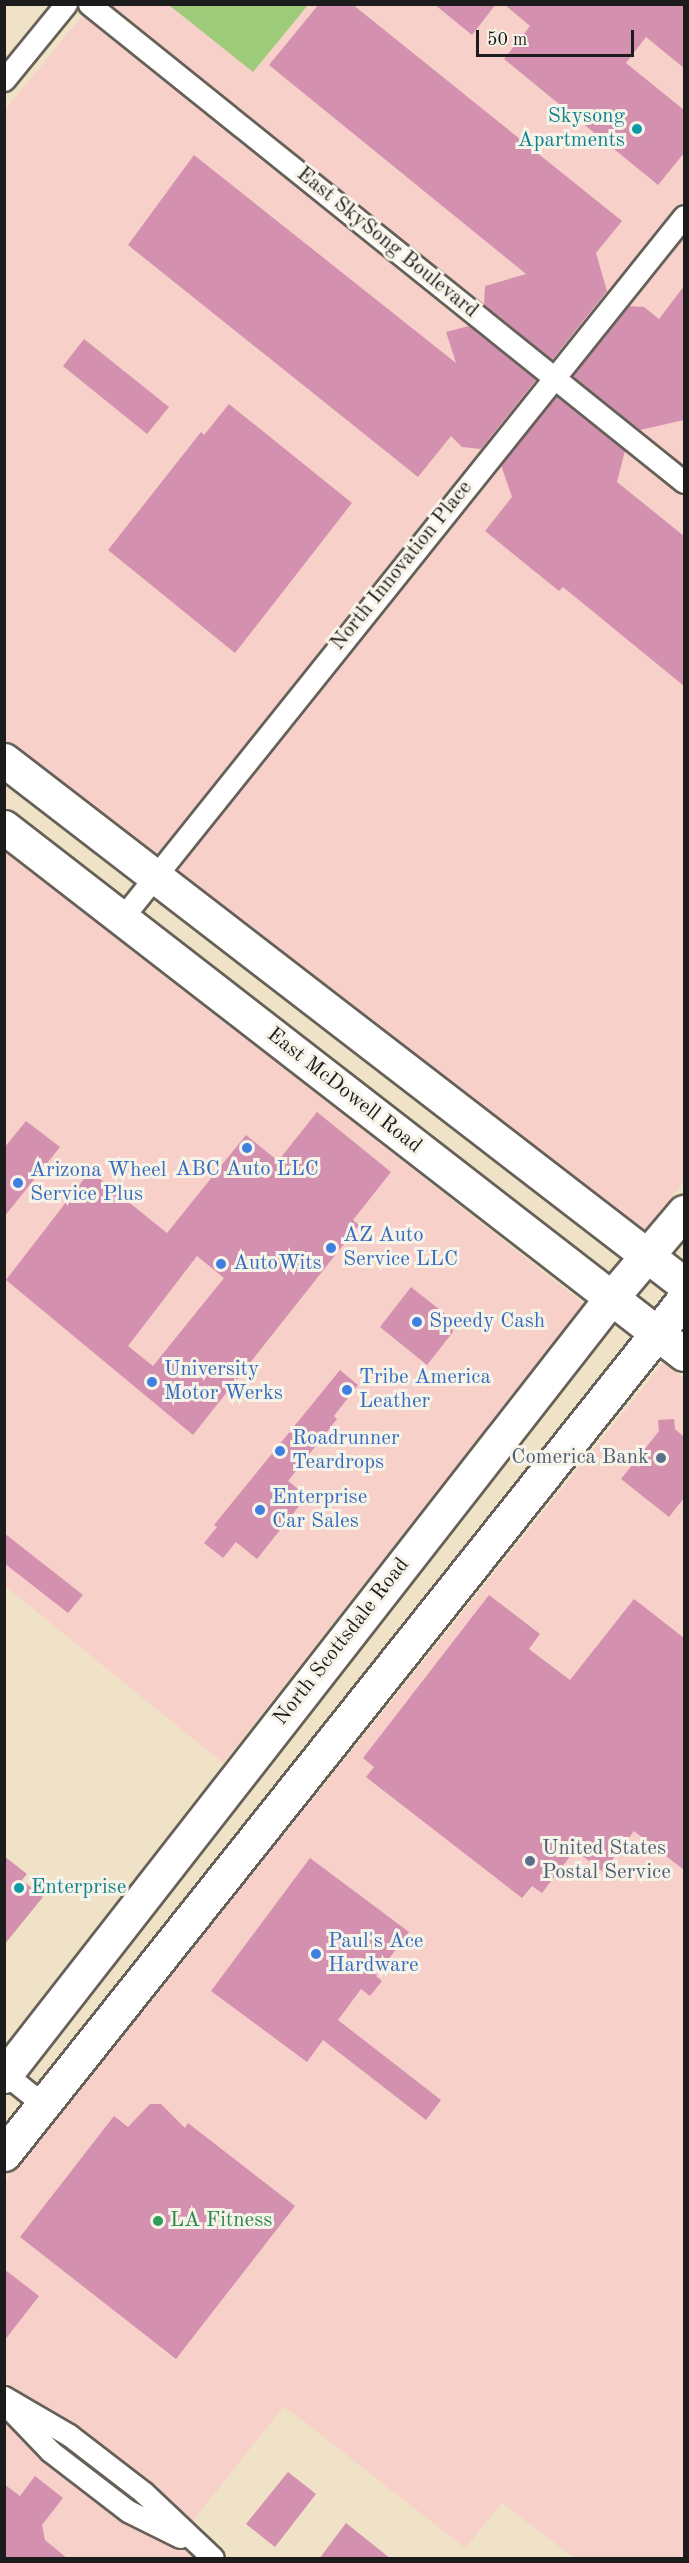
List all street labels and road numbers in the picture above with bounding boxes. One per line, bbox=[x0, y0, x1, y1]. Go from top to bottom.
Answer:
street label: East SkySong Boulevard bbox=[291, 162, 483, 324]
street label: North Innovation Place bbox=[326, 476, 478, 656]
street label: East McDowell Road bbox=[262, 1023, 426, 1159]
street label: North Scottsdale Road bbox=[269, 1553, 415, 1731]

